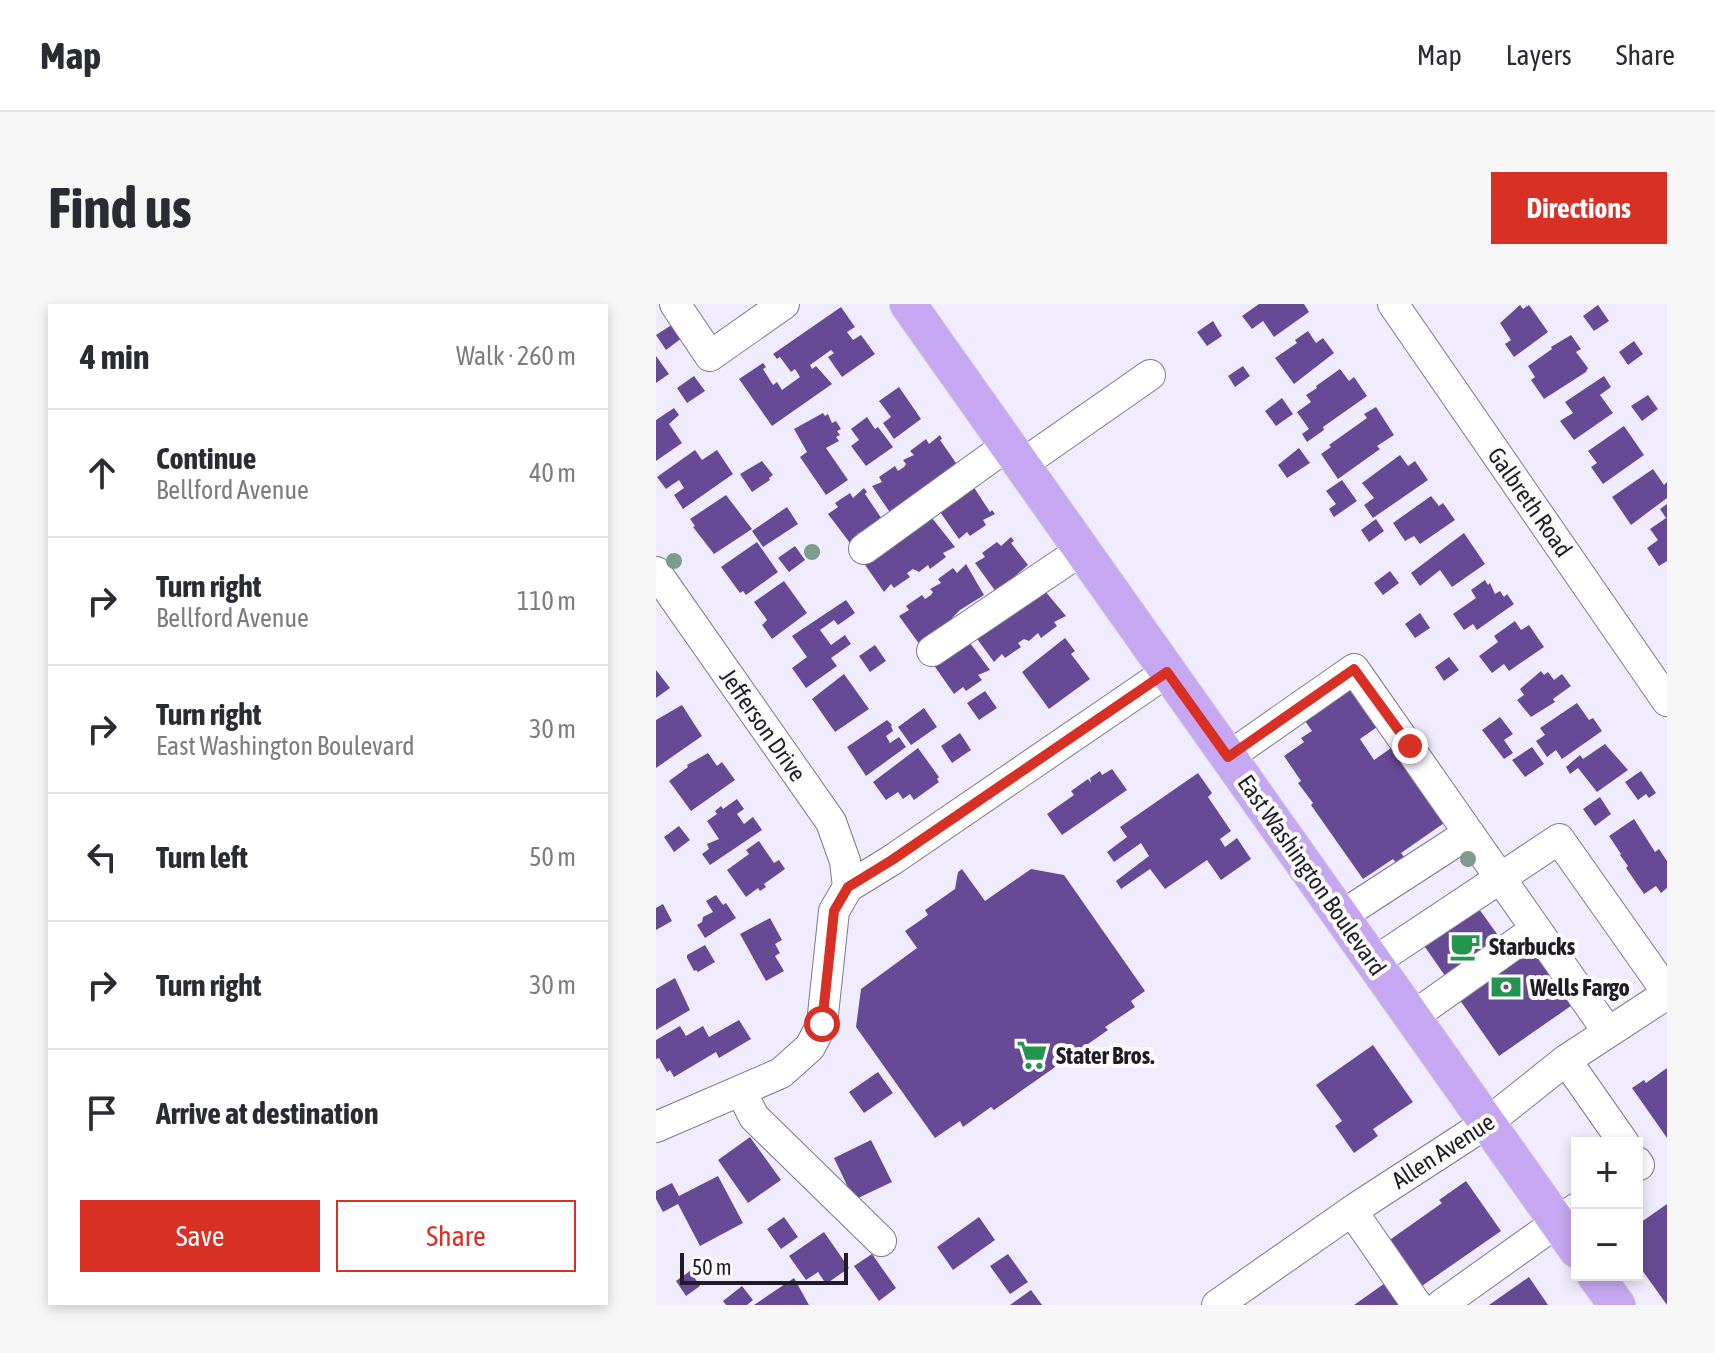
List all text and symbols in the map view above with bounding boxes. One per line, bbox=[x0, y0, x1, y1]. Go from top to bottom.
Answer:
text: Map bbox=[40, 34, 101, 77]
text: Map bbox=[1417, 39, 1462, 71]
text: Layers bbox=[1506, 39, 1572, 71]
text: Share bbox=[1616, 39, 1675, 71]
button: Directions bbox=[1491, 172, 1667, 244]
text: Find us bbox=[48, 176, 192, 240]
text: 4 min bbox=[80, 337, 149, 376]
text: Walk · 260 m bbox=[456, 341, 576, 371]
text: Continue bbox=[156, 441, 256, 475]
street label: Galbreth Road bbox=[1482, 442, 1578, 562]
icon: ahead bbox=[80, 451, 124, 495]
text: 40 m bbox=[529, 458, 576, 488]
text: Bellford Avenue bbox=[156, 475, 309, 505]
text: Turn right bbox=[156, 569, 262, 603]
icon: right bbox=[80, 579, 124, 623]
text: 110 m bbox=[517, 586, 576, 616]
text: Bellford Avenue bbox=[156, 603, 309, 633]
street label: Jefferson Drive bbox=[714, 664, 812, 786]
text: Turn right bbox=[156, 697, 262, 731]
icon: right bbox=[80, 707, 124, 751]
text: 30 m bbox=[529, 714, 576, 744]
route end bbox=[1392, 728, 1428, 764]
text: East Washington Boulevard bbox=[156, 731, 415, 761]
street label: East Washington Boulevard bbox=[1232, 770, 1392, 980]
icon: left bbox=[80, 835, 124, 879]
text: Turn left bbox=[156, 840, 248, 874]
text: 50 m bbox=[529, 842, 576, 872]
cafe icon: Starbucks bbox=[1448, 929, 1482, 963]
place label: Starbucks bbox=[1489, 933, 1576, 960]
icon: right bbox=[80, 963, 124, 1007]
text: Turn right bbox=[156, 968, 262, 1002]
text: 30 m bbox=[529, 970, 576, 1000]
bank icon: Wells Fargo bbox=[1489, 970, 1523, 1004]
place label: Wells Fargo bbox=[1529, 974, 1630, 1001]
route start bbox=[804, 1006, 840, 1042]
supermarket icon: Stater Bros. bbox=[1015, 1038, 1049, 1072]
place label: Stater Bros. bbox=[1056, 1042, 1155, 1069]
icon: arrive bbox=[80, 1091, 124, 1135]
text: Arrive at destination bbox=[156, 1096, 378, 1130]
street label: Allen Avenue bbox=[1387, 1108, 1499, 1194]
map controls bbox=[1571, 1137, 1643, 1281]
button: + bbox=[1571, 1137, 1643, 1209]
button: Save bbox=[80, 1200, 320, 1272]
button: Share bbox=[336, 1200, 576, 1272]
button: − bbox=[1571, 1209, 1643, 1281]
scale bar bbox=[680, 1249, 848, 1285]
text: 50 m bbox=[692, 1254, 732, 1280]

